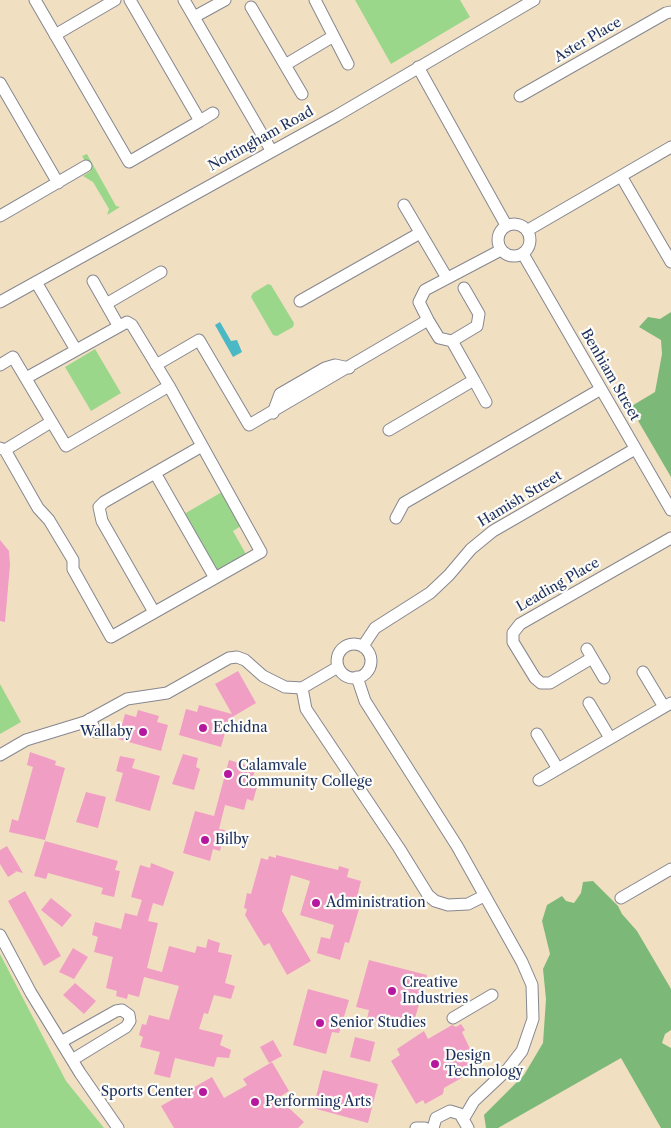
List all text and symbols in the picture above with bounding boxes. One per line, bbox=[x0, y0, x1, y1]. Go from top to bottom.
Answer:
street label: Aster Place bbox=[551, 14, 625, 66]
street label: Nottingham Road bbox=[205, 103, 317, 175]
street label: Benhiam Street bbox=[577, 326, 643, 424]
street label: Hamish Street bbox=[475, 467, 565, 531]
street label: Leading Place bbox=[514, 554, 602, 616]
place label: Echidna bbox=[213, 720, 268, 736]
marker: Echidna bbox=[197, 722, 209, 734]
place label: Wallaby bbox=[80, 724, 133, 740]
marker: Wallaby bbox=[137, 726, 149, 738]
place label: Calamvale Community College bbox=[238, 758, 372, 790]
marker: Calamvale Community College bbox=[222, 768, 234, 780]
place label: Bilby bbox=[215, 832, 249, 848]
marker: Bilby bbox=[199, 834, 211, 846]
place label: Administration bbox=[326, 895, 426, 911]
marker: Administration bbox=[310, 897, 322, 909]
place label: Creative Industries bbox=[402, 975, 468, 1008]
marker: Creative Industries bbox=[386, 985, 398, 997]
place label: Senior Studies bbox=[330, 1015, 426, 1031]
marker: Senior Studies bbox=[314, 1017, 326, 1029]
place label: Design Technology bbox=[445, 1048, 523, 1080]
marker: Design Technology bbox=[429, 1058, 441, 1070]
place label: Sports Center bbox=[101, 1084, 193, 1100]
marker: Sports Center bbox=[197, 1086, 209, 1098]
place label: Performing Arts bbox=[265, 1094, 371, 1110]
marker: Performing Arts bbox=[249, 1096, 261, 1108]

